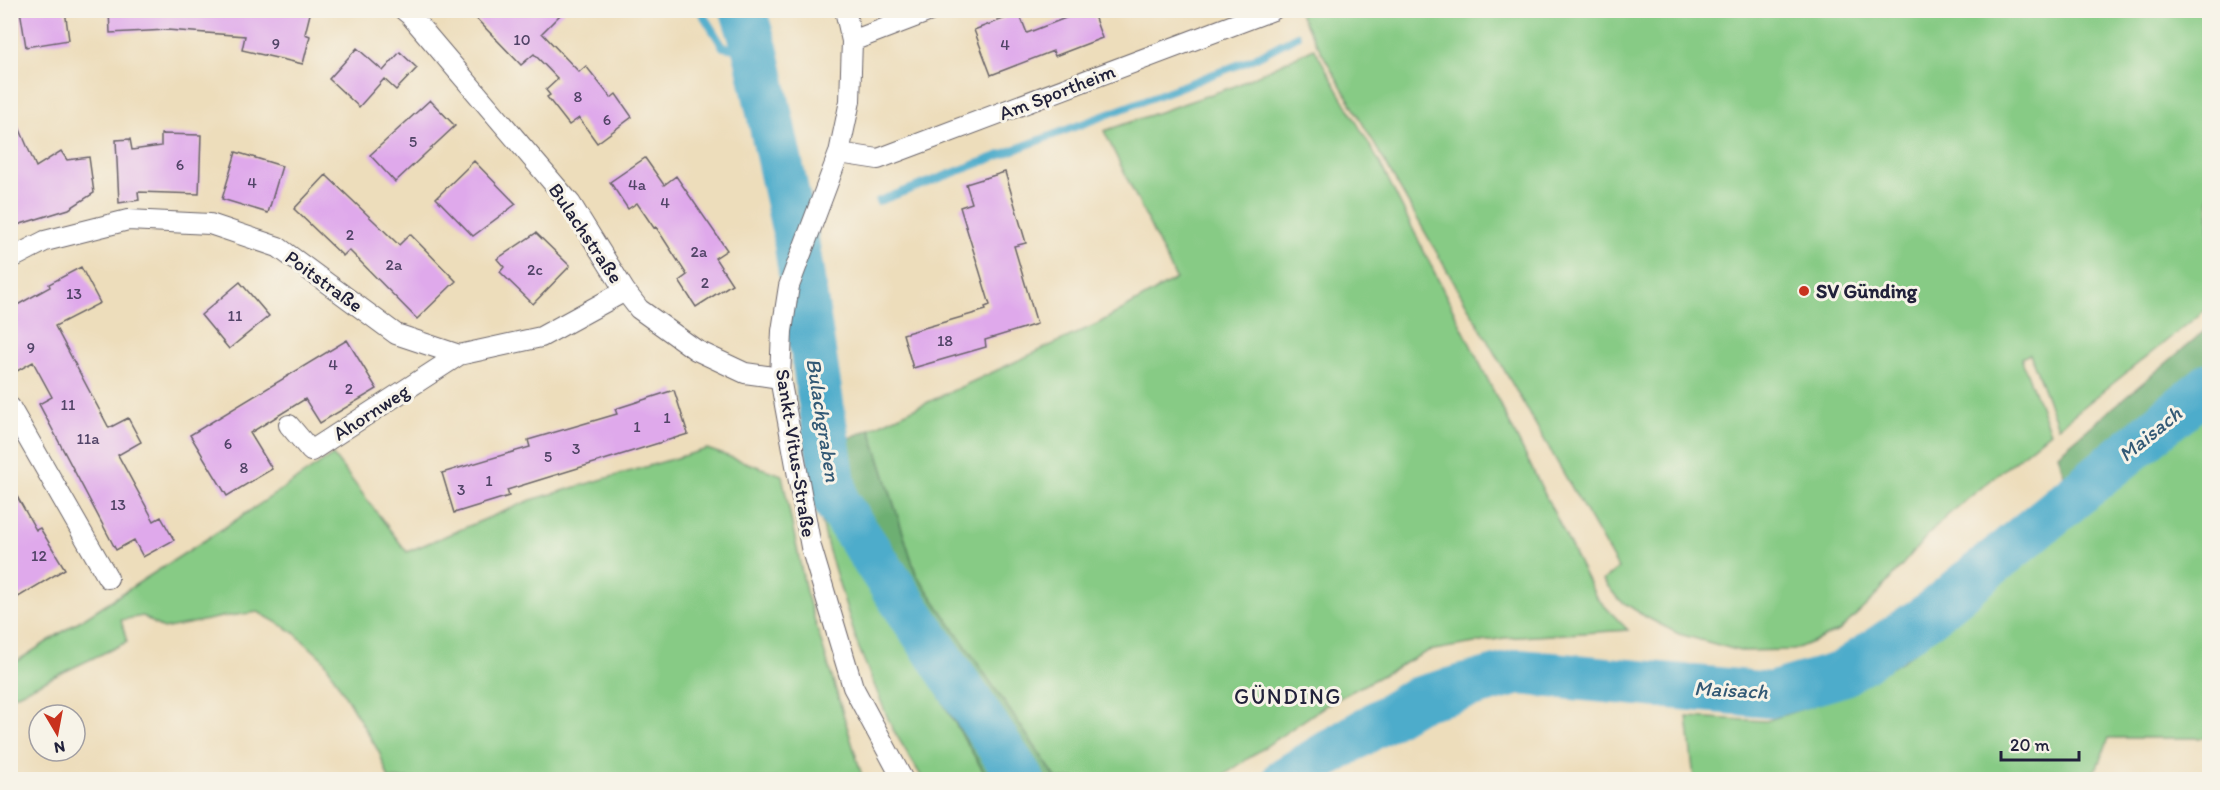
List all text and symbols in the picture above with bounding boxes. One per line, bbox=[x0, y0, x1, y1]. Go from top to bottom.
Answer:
house number: 10 bbox=[513, 30, 531, 49]
house number: 9 bbox=[272, 34, 280, 53]
house number: 4 bbox=[1000, 35, 1010, 54]
street label: Am Sportheim bbox=[995, 59, 1119, 125]
house number: 8 bbox=[574, 87, 583, 106]
house number: 6 bbox=[603, 110, 611, 129]
house number: 5 bbox=[409, 132, 417, 151]
house number: 6 bbox=[176, 155, 184, 174]
house number: 4 bbox=[247, 173, 257, 192]
house number: 4a bbox=[628, 175, 647, 194]
street label: Bulachstraße bbox=[544, 178, 628, 288]
house number: 4 bbox=[660, 193, 670, 212]
house number: 2 bbox=[346, 225, 355, 244]
house number: 2a bbox=[691, 242, 708, 261]
street label: Poitstraße bbox=[280, 245, 368, 317]
house number: 2a bbox=[386, 255, 403, 274]
house number: 2c bbox=[527, 260, 543, 279]
house number: 2 bbox=[701, 273, 710, 292]
place label: SV Günding bbox=[1816, 279, 1918, 304]
house number: 13 bbox=[66, 284, 82, 303]
marker: SV Günding bbox=[1797, 284, 1811, 298]
house number: 11 bbox=[228, 306, 243, 325]
house number: 18 bbox=[937, 331, 953, 350]
house number: 9 bbox=[27, 338, 35, 357]
house number: 4 bbox=[328, 355, 338, 374]
water label: Bulachgraben bbox=[801, 356, 846, 484]
street label: Sankt-Vitus-Straße bbox=[771, 367, 821, 539]
street label: Ahornweg bbox=[328, 378, 414, 445]
house number: 2 bbox=[345, 379, 354, 398]
house number: 11 bbox=[61, 395, 76, 414]
water label: Maisach bbox=[2113, 400, 2187, 467]
house number: 1 bbox=[663, 408, 671, 427]
house number: 1 bbox=[633, 417, 641, 436]
house number: 11a bbox=[76, 429, 100, 448]
house number: 6 bbox=[224, 434, 232, 453]
house number: 3 bbox=[572, 439, 581, 458]
house number: 5 bbox=[544, 447, 552, 466]
house number: 8 bbox=[240, 458, 249, 477]
house number: 1 bbox=[485, 471, 493, 490]
house number: 3 bbox=[457, 480, 466, 499]
house number: 13 bbox=[110, 495, 126, 514]
house number: 12 bbox=[31, 546, 48, 565]
water label: Maisach bbox=[1694, 675, 1769, 704]
district label: GÜNDING bbox=[1234, 683, 1342, 710]
north arrow bbox=[27, 703, 87, 763]
scale bar bbox=[2001, 724, 2079, 762]
text: 20 m bbox=[2010, 734, 2050, 756]
text: N bbox=[53, 737, 66, 758]

